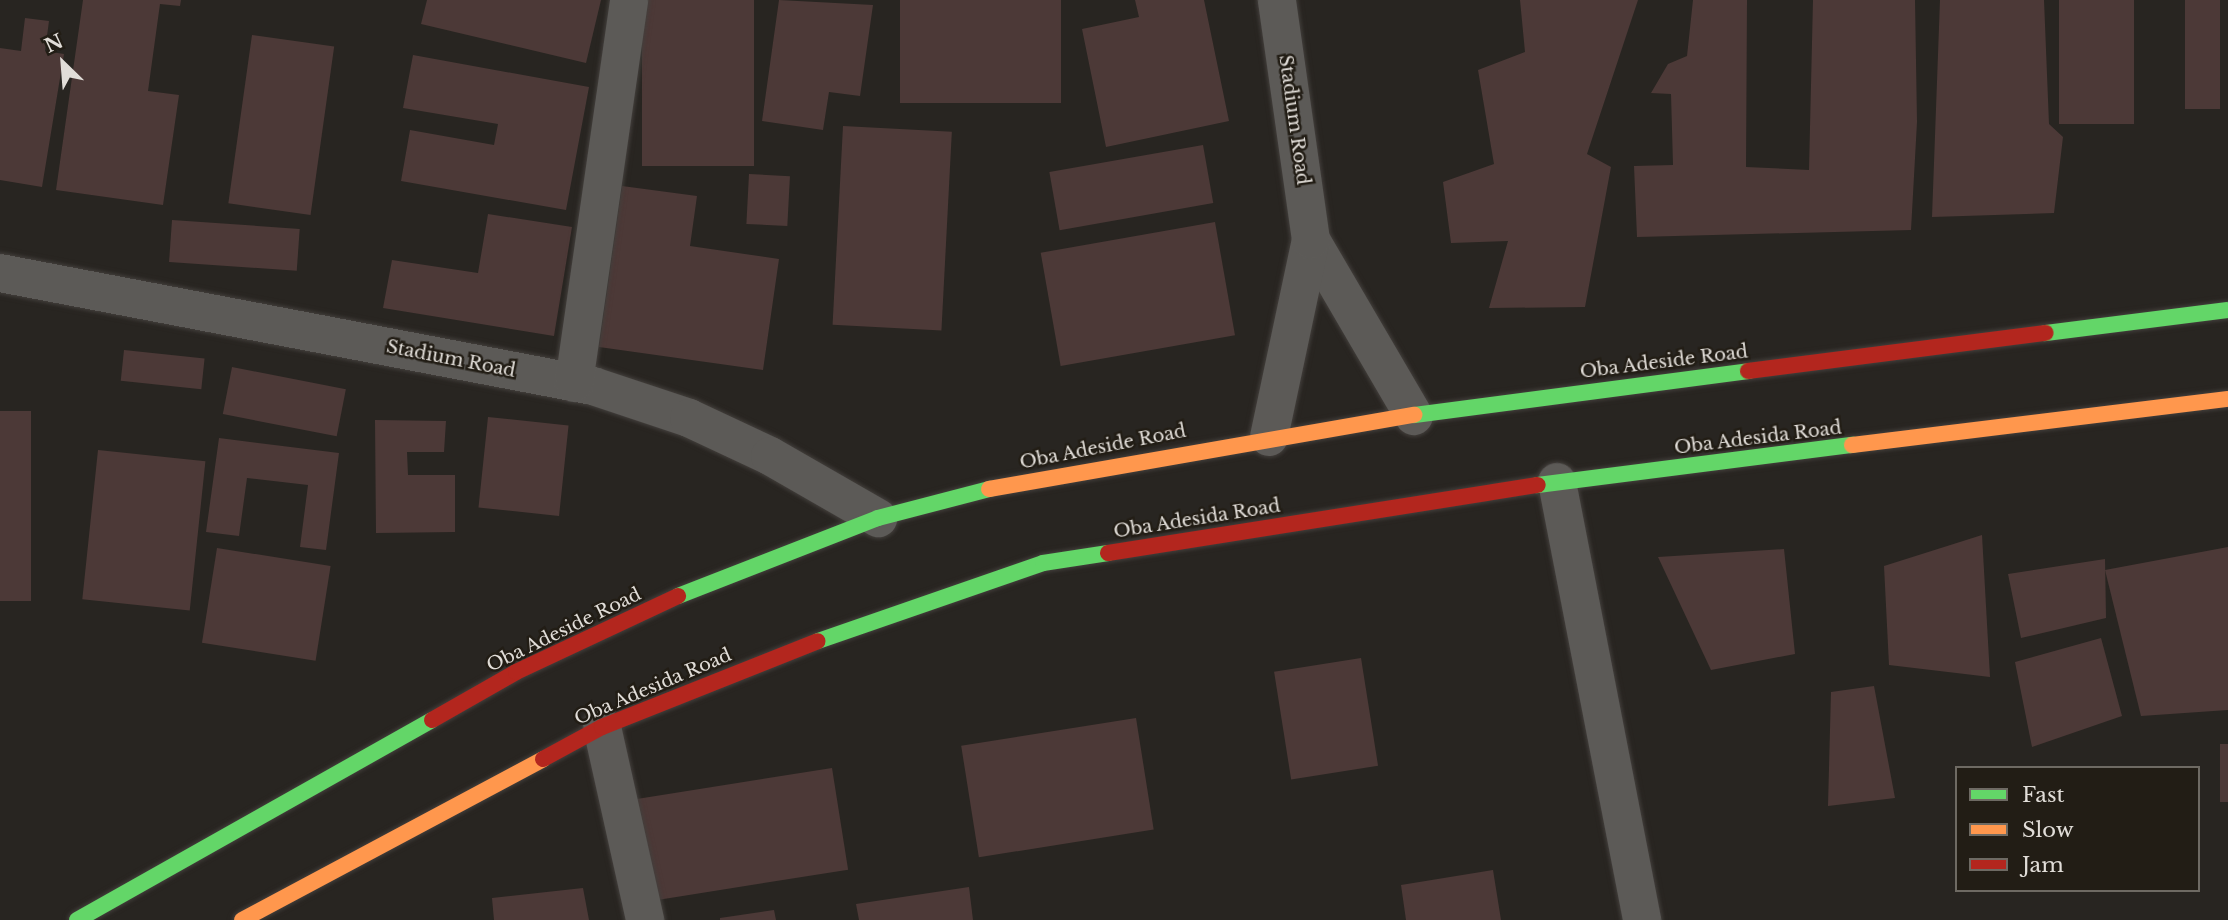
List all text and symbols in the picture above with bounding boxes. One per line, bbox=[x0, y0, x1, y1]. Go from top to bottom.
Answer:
north arrow bbox=[28, 28, 98, 98]
text: N bbox=[41, 29, 67, 58]
street label: Stadium Road bbox=[1274, 54, 1314, 186]
street label: Stadium Road bbox=[385, 336, 517, 382]
street label: Oba Adeside Road bbox=[1578, 341, 1750, 383]
street label: Oba Adesida Road bbox=[1673, 417, 1843, 459]
street label: Oba Adeside Road bbox=[1018, 420, 1188, 474]
street label: Oba Adesida Road bbox=[1112, 495, 1282, 543]
street label: Oba Adeside Road bbox=[483, 583, 645, 677]
street label: Oba Adesida Road bbox=[571, 644, 735, 730]
legend bbox=[1955, 766, 2200, 892]
text: Fast bbox=[2022, 782, 2064, 808]
text: Slow bbox=[2022, 817, 2074, 843]
text: Jam bbox=[2022, 852, 2064, 878]

